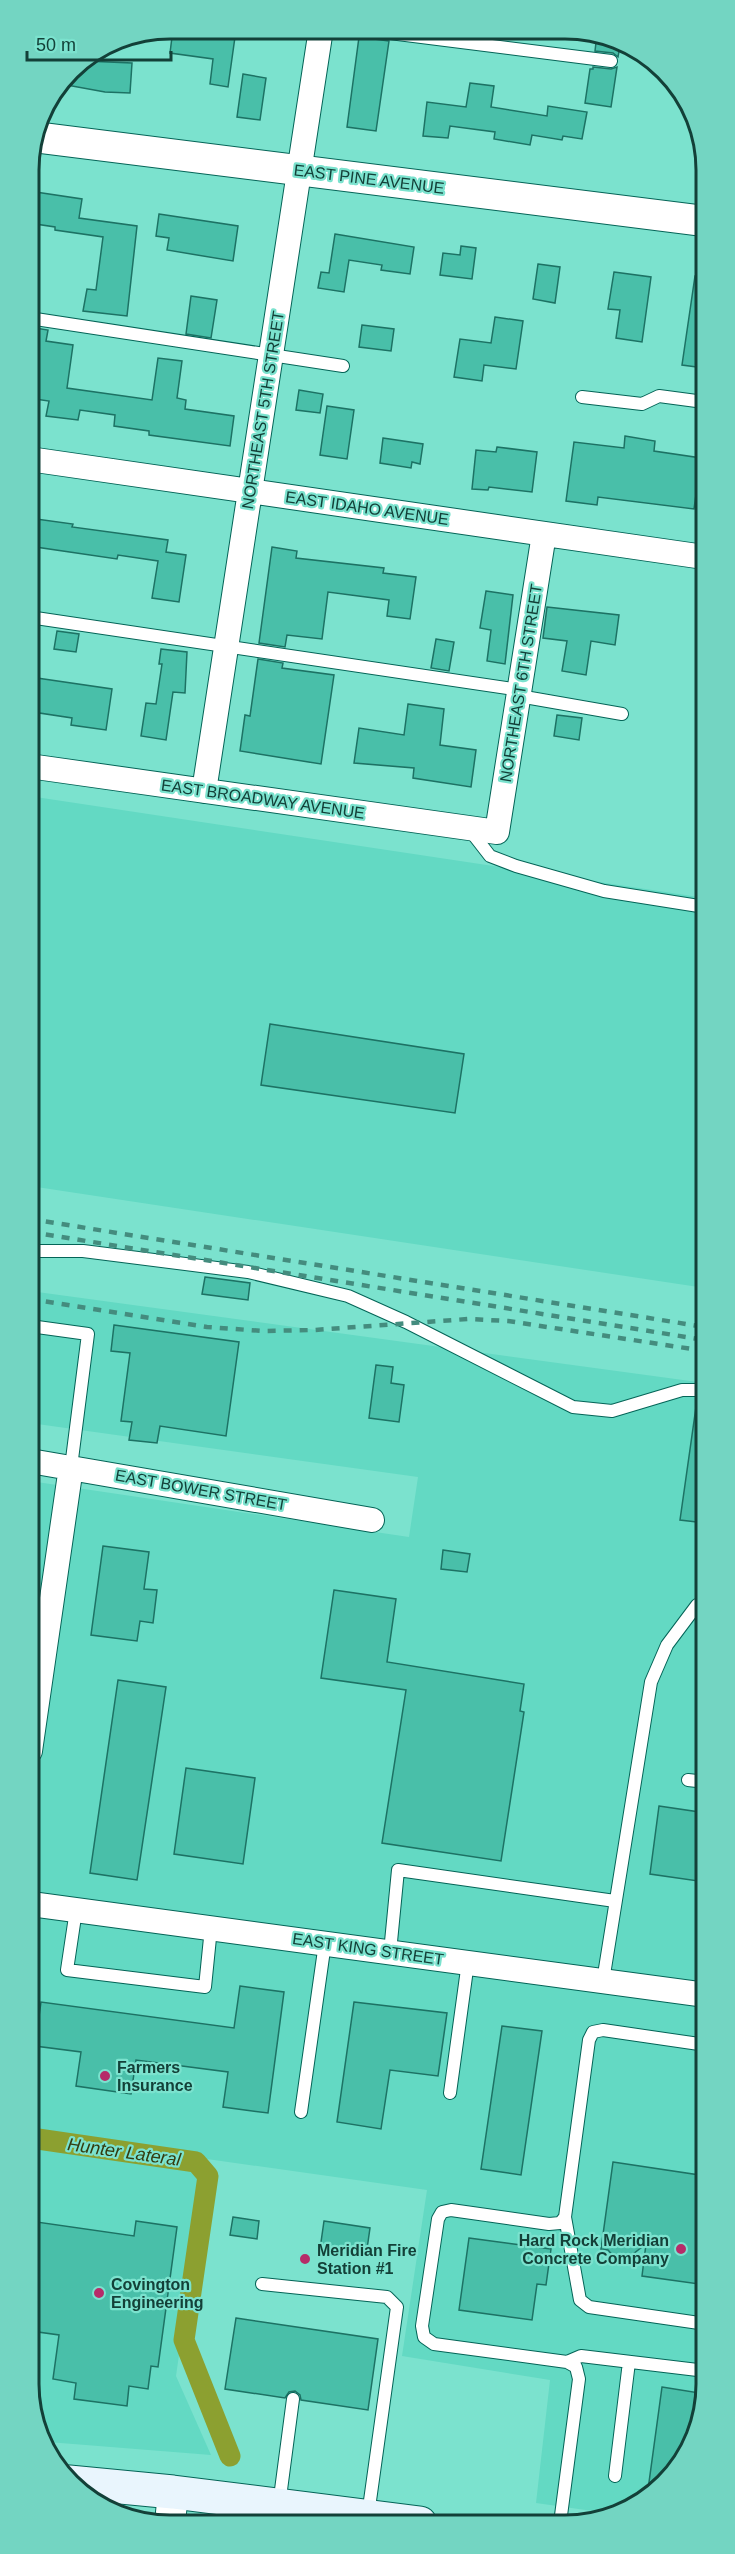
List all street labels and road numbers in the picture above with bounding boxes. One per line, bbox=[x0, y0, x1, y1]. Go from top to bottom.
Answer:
street label: EAST PINE AVENUE bbox=[293, 161, 445, 197]
street label: NORTHEAST 5TH STREET bbox=[239, 310, 287, 510]
street label: EAST IDAHO AVENUE bbox=[284, 488, 450, 528]
street label: NORTHEAST 6TH STREET bbox=[497, 583, 545, 783]
street label: EAST BROADWAY AVENUE bbox=[160, 776, 366, 822]
street label: EAST BOWER STREET bbox=[114, 1467, 288, 1514]
street label: EAST KING STREET bbox=[291, 1930, 445, 1968]

